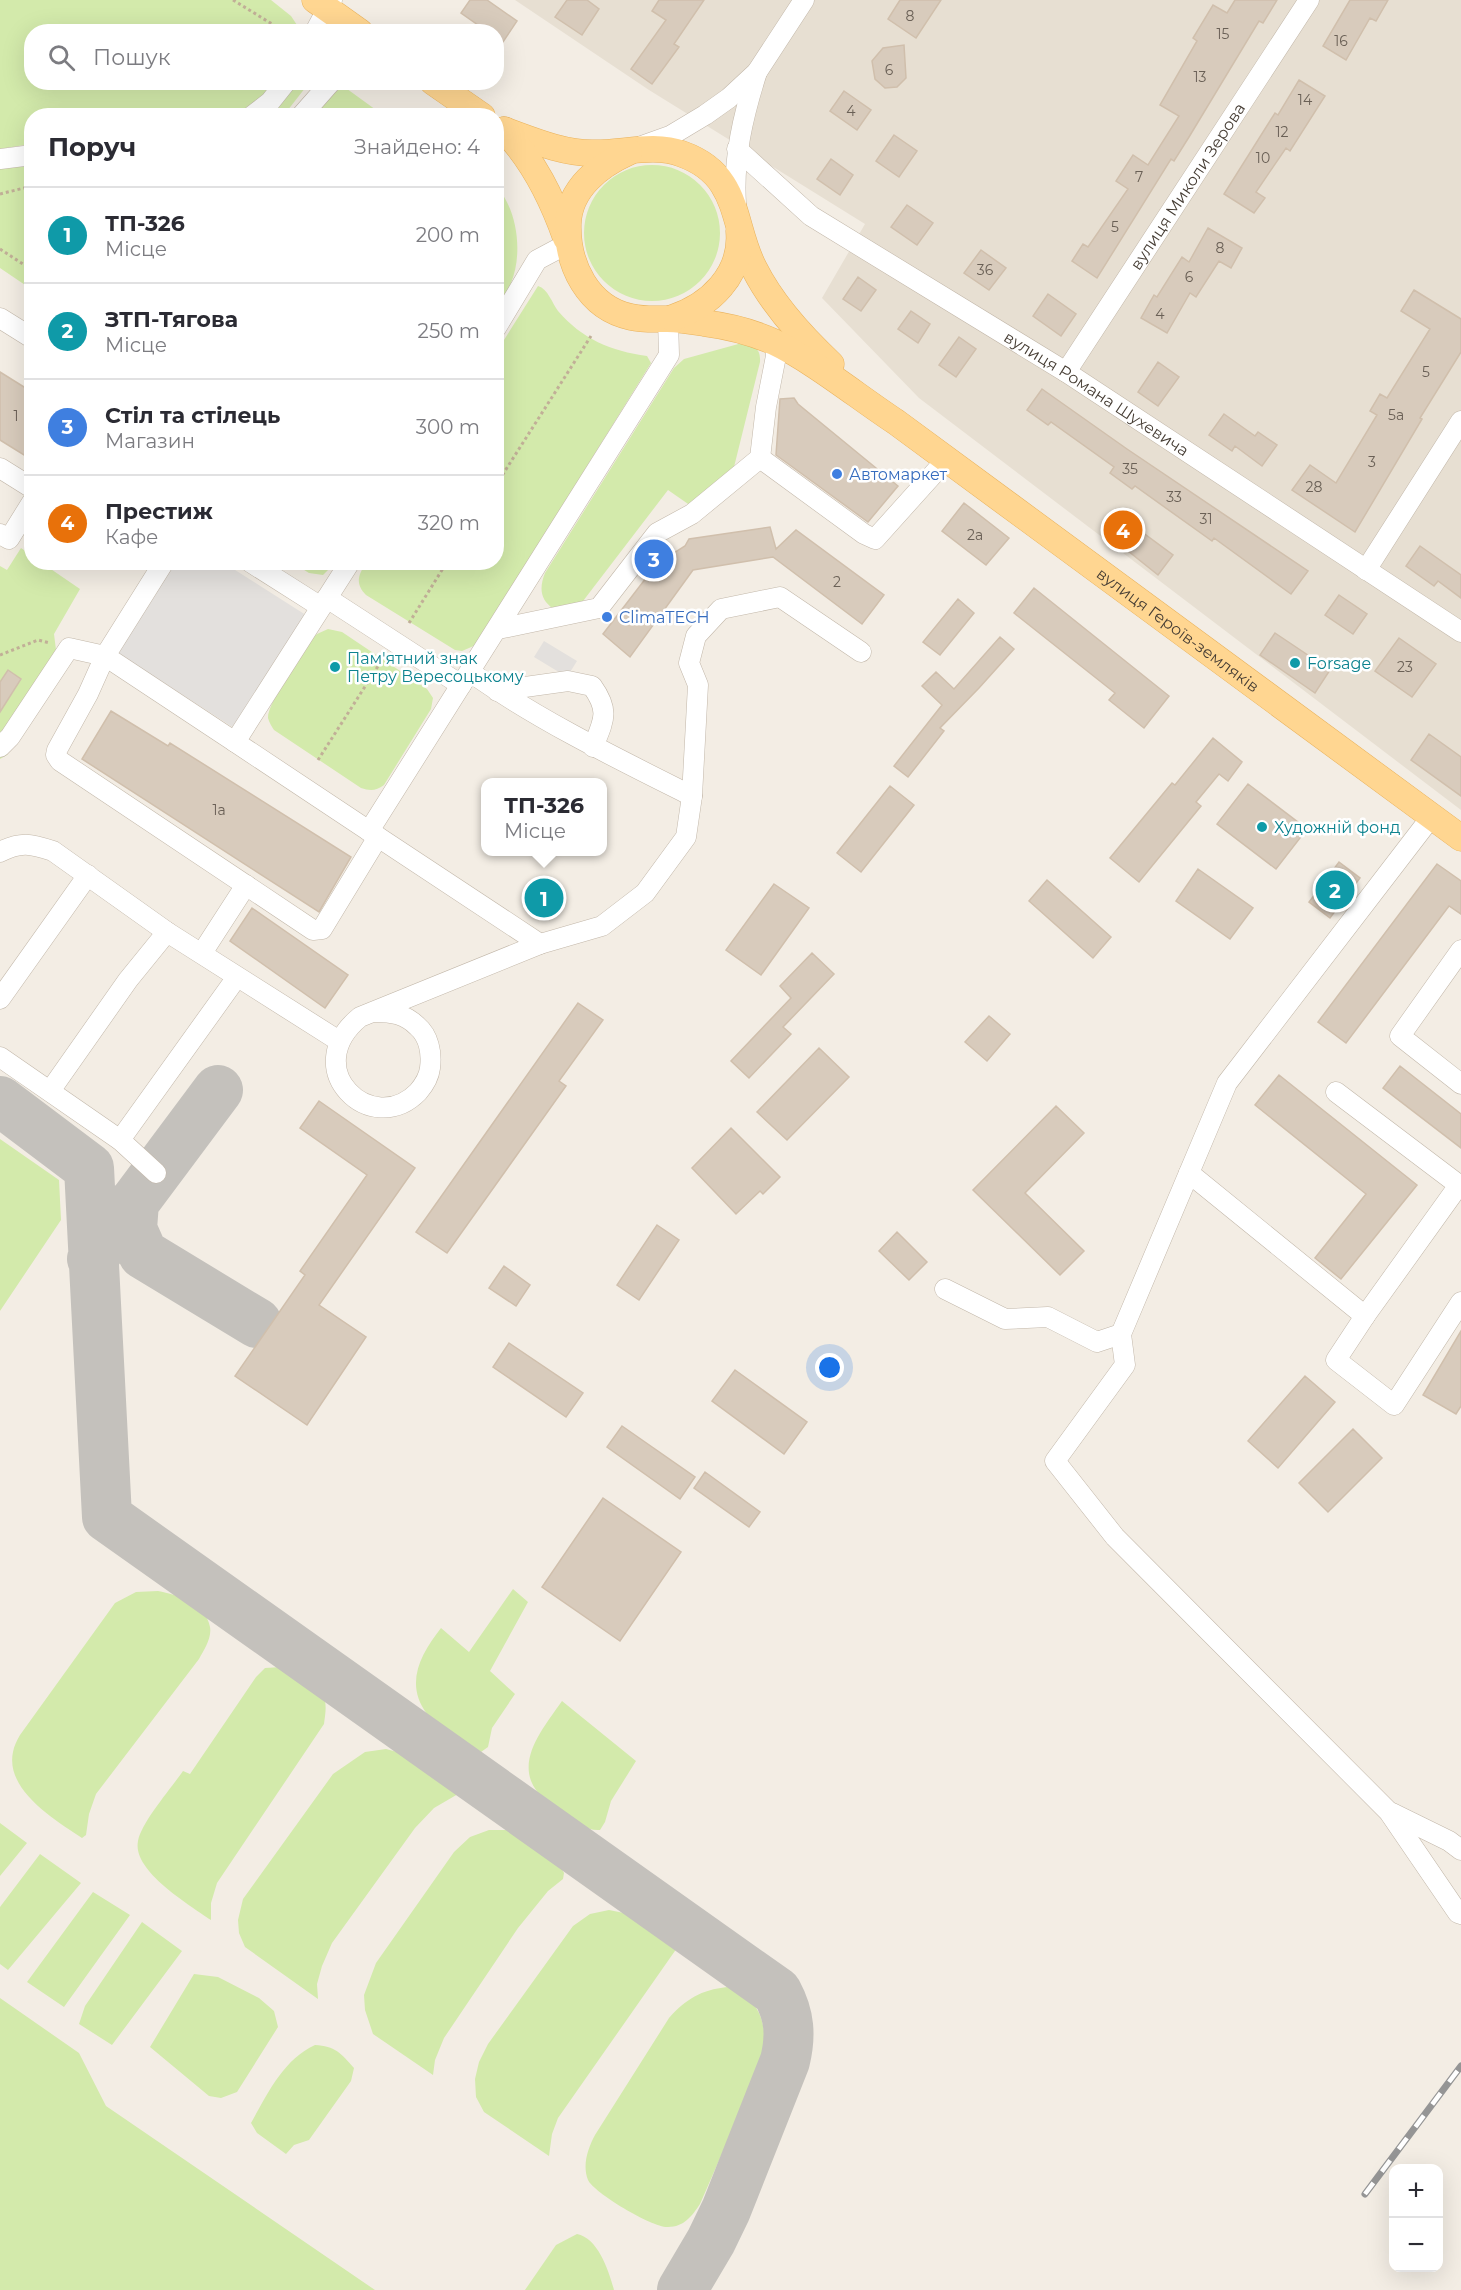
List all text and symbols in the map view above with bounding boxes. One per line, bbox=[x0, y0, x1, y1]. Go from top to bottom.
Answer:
house number: 8 bbox=[906, 7, 915, 25]
search box bbox=[24, 24, 504, 90]
house number: 15 bbox=[1217, 25, 1230, 43]
house number: 16 bbox=[1334, 32, 1348, 50]
icon: search bbox=[45, 41, 78, 74]
text: Пошук bbox=[93, 44, 171, 71]
house number: 6 bbox=[885, 61, 894, 79]
house number: 13 bbox=[1194, 68, 1207, 86]
house number: 14 bbox=[1298, 91, 1313, 109]
street label: вулиця Миколи Зерова bbox=[1126, 99, 1249, 273]
house number: 4 bbox=[846, 102, 856, 120]
house number: 12 bbox=[1275, 123, 1289, 141]
text: Поруч bbox=[48, 131, 136, 163]
text: Знайдено: 4 bbox=[354, 135, 480, 159]
house number: 10 bbox=[1256, 149, 1270, 167]
house number: 7 bbox=[1135, 168, 1143, 186]
text: ТП-326 bbox=[105, 210, 185, 237]
house number: 5 bbox=[1111, 218, 1119, 236]
text: 1 bbox=[64, 223, 71, 247]
text: 200 m bbox=[416, 223, 480, 247]
text: Місце bbox=[105, 237, 167, 261]
house number: 8 bbox=[1216, 239, 1225, 257]
house number: 36 bbox=[977, 261, 994, 279]
house number: 6 bbox=[1185, 268, 1194, 286]
house number: 4 bbox=[1155, 305, 1165, 323]
text: ЗТП-Тягова bbox=[105, 306, 238, 333]
text: 2 bbox=[62, 319, 73, 343]
text: 250 m bbox=[418, 319, 480, 343]
street label: вулиця Романа Шухевича bbox=[1001, 327, 1192, 460]
text: Місце bbox=[105, 333, 167, 357]
house number: 5 bbox=[1422, 363, 1430, 381]
text: Стіл та стілець bbox=[105, 402, 280, 429]
house number: 5а bbox=[1388, 406, 1404, 424]
house number: 1 bbox=[13, 407, 19, 425]
text: 3 bbox=[62, 415, 73, 439]
text: 300 m bbox=[416, 415, 480, 439]
text: Магазин bbox=[105, 429, 195, 453]
house number: 3 bbox=[1368, 453, 1376, 471]
house number: 35 bbox=[1122, 460, 1138, 478]
place label: Автомаркет bbox=[849, 465, 947, 484]
marker: Автомаркет bbox=[830, 467, 844, 481]
house number: 28 bbox=[1306, 478, 1323, 496]
house number: 33 bbox=[1166, 488, 1182, 506]
text: Престиж bbox=[105, 498, 213, 525]
pin: 4 bbox=[1104, 508, 1142, 552]
house number: 31 bbox=[1200, 510, 1212, 528]
text: 4 bbox=[61, 511, 74, 535]
text: 320 m bbox=[418, 511, 480, 535]
text: Кафе bbox=[105, 525, 158, 549]
house number: 2а bbox=[967, 526, 983, 544]
pin: 3 bbox=[634, 536, 674, 582]
street label: вулиця Героїв-земляків bbox=[1093, 564, 1263, 696]
house number: 2 bbox=[833, 573, 841, 591]
place label: ClimaTECH bbox=[619, 608, 710, 627]
marker: ClimaTECH bbox=[600, 610, 614, 624]
place label: Пам'ятний знак Петру Вересоцькому bbox=[347, 649, 524, 686]
place label: Forsage bbox=[1307, 654, 1371, 673]
marker: Forsage bbox=[1288, 656, 1302, 670]
house number: 23 bbox=[1397, 658, 1413, 676]
marker: Пам'ятний знак Петру Вересоцькому bbox=[328, 660, 342, 674]
popup bbox=[481, 778, 607, 856]
text: ТП-326 bbox=[504, 792, 584, 819]
house number: 1а bbox=[212, 801, 226, 819]
place label: Художній фонд bbox=[1274, 818, 1400, 837]
text: Місце bbox=[504, 819, 566, 843]
marker: Художній фонд bbox=[1255, 820, 1269, 834]
pin: 2 bbox=[1316, 868, 1354, 912]
pin: 1 bbox=[524, 876, 564, 920]
your location bbox=[815, 1353, 844, 1382]
map controls bbox=[1389, 2164, 1443, 2272]
button: + bbox=[1389, 2164, 1443, 2218]
button: − bbox=[1389, 2218, 1443, 2272]

